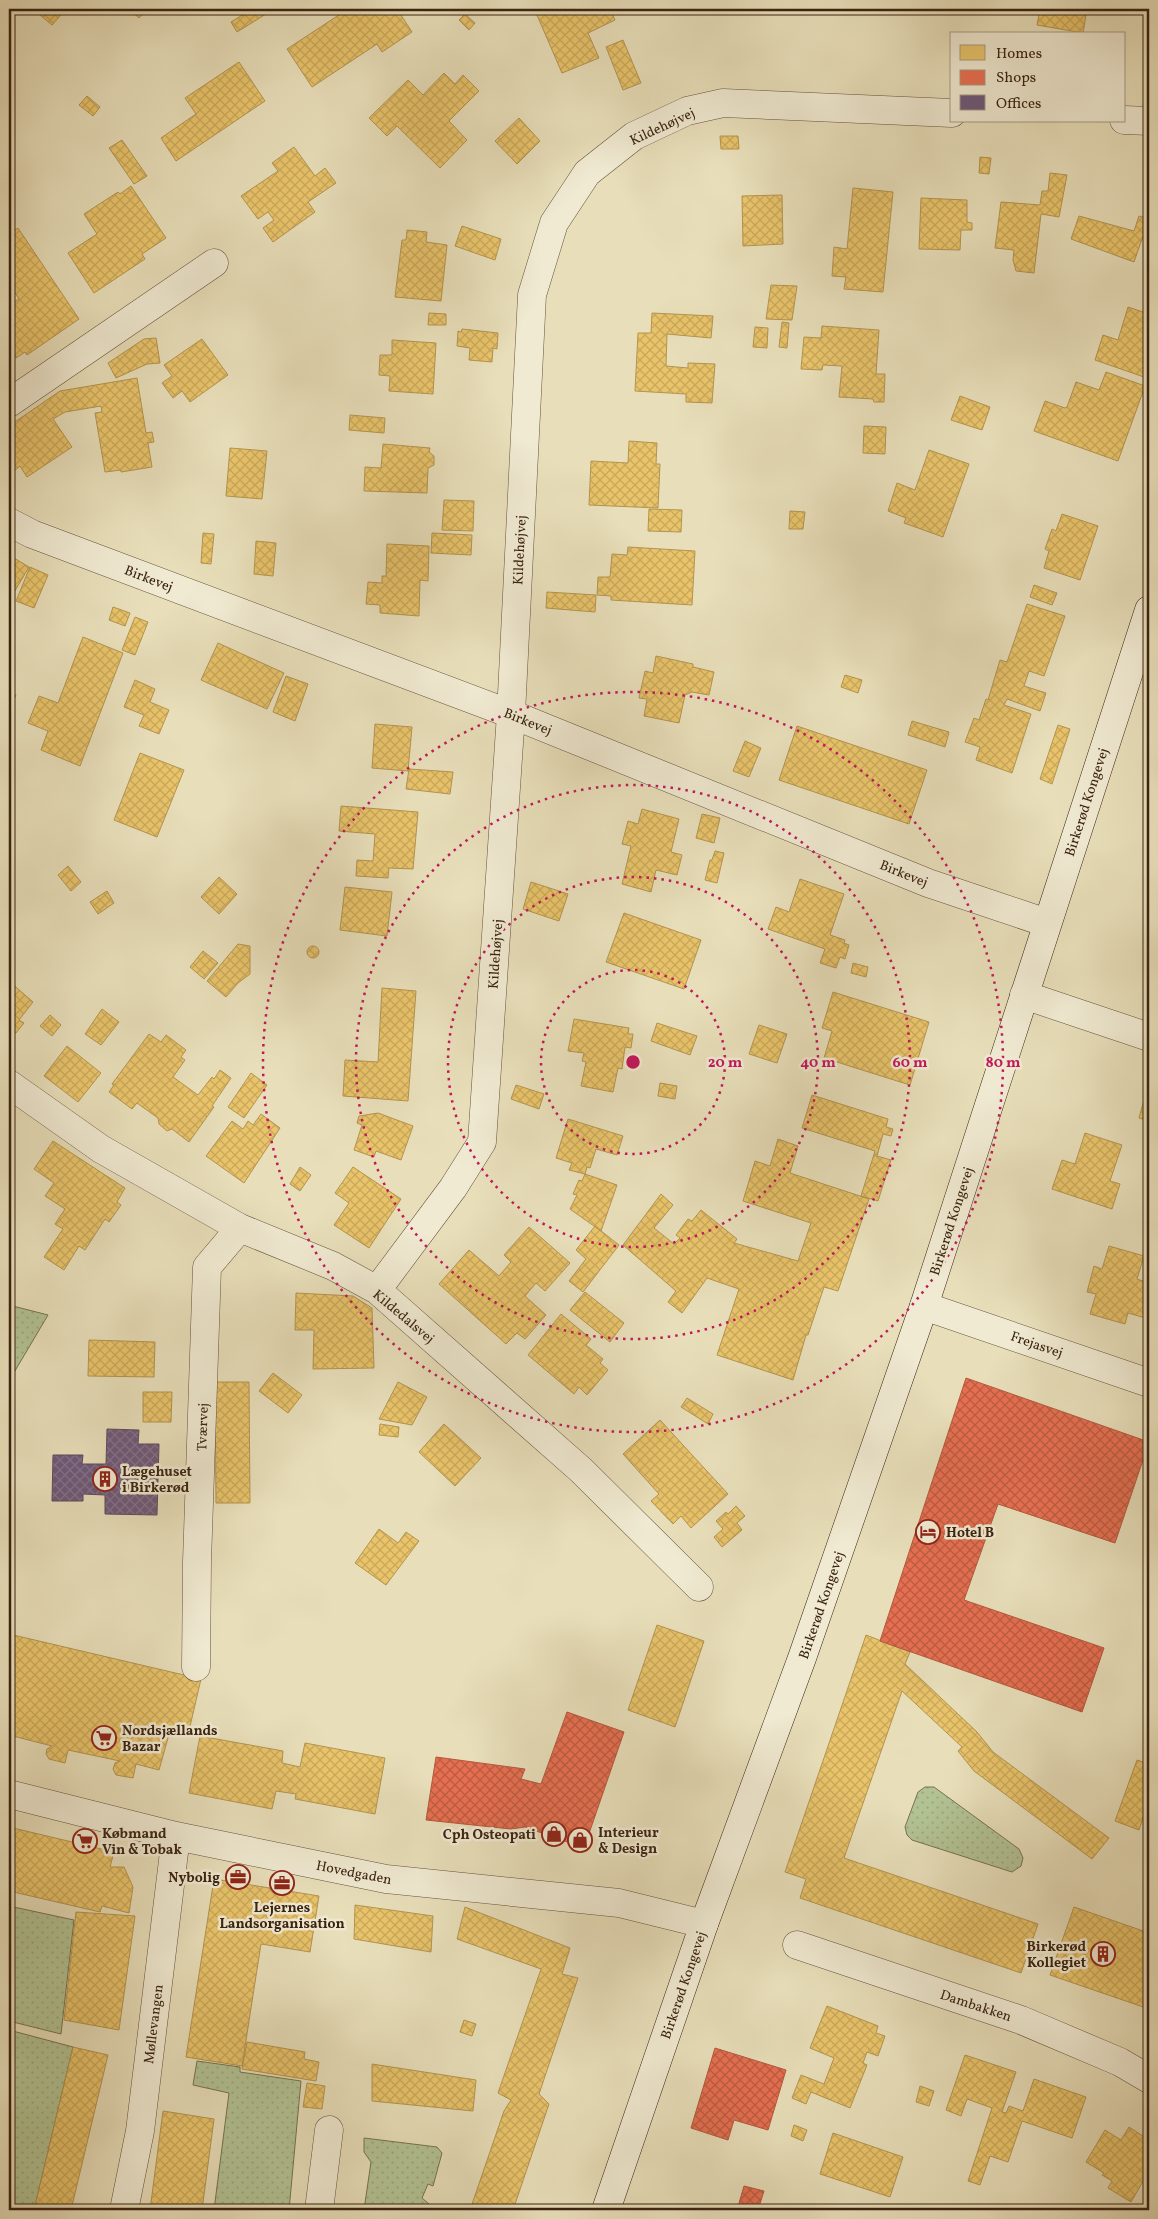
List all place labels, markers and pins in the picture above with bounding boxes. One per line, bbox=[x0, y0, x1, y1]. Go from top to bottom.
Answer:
centre of rings bbox=[624, 1053, 642, 1071]
place label: Lægehuset i Birkerød bbox=[122, 1463, 192, 1498]
building icon: Lægehuset i Birkerød bbox=[92, 1466, 118, 1492]
hotel icon: Hotel B bbox=[915, 1519, 941, 1545]
place label: Hotel B bbox=[946, 1524, 994, 1543]
place label: Nordsjællands Bazar bbox=[122, 1722, 217, 1757]
supermarket icon: Nordsjællands Bazar bbox=[91, 1725, 117, 1751]
shop icon: Cph Osteopati bbox=[541, 1821, 567, 1847]
place label: Interieur & Design bbox=[598, 1824, 659, 1859]
place label: Købmand Vin & Tobak bbox=[102, 1825, 182, 1860]
place label: Cph Osteopati bbox=[443, 1826, 536, 1845]
shop icon: Interieur & Design bbox=[567, 1827, 593, 1853]
supermarket icon: Købmand Vin & Tobak bbox=[72, 1828, 98, 1854]
office icon: Nybolig bbox=[225, 1864, 251, 1890]
place label: Nybolig bbox=[168, 1869, 220, 1888]
office icon: Lejernes Landsorganisation bbox=[269, 1870, 295, 1896]
place label: Lejernes Landsorganisation bbox=[219, 1899, 345, 1934]
place label: Birkerød Kollegiet bbox=[1026, 1938, 1086, 1973]
building icon: Birkerød Kollegiet bbox=[1090, 1941, 1116, 1967]

